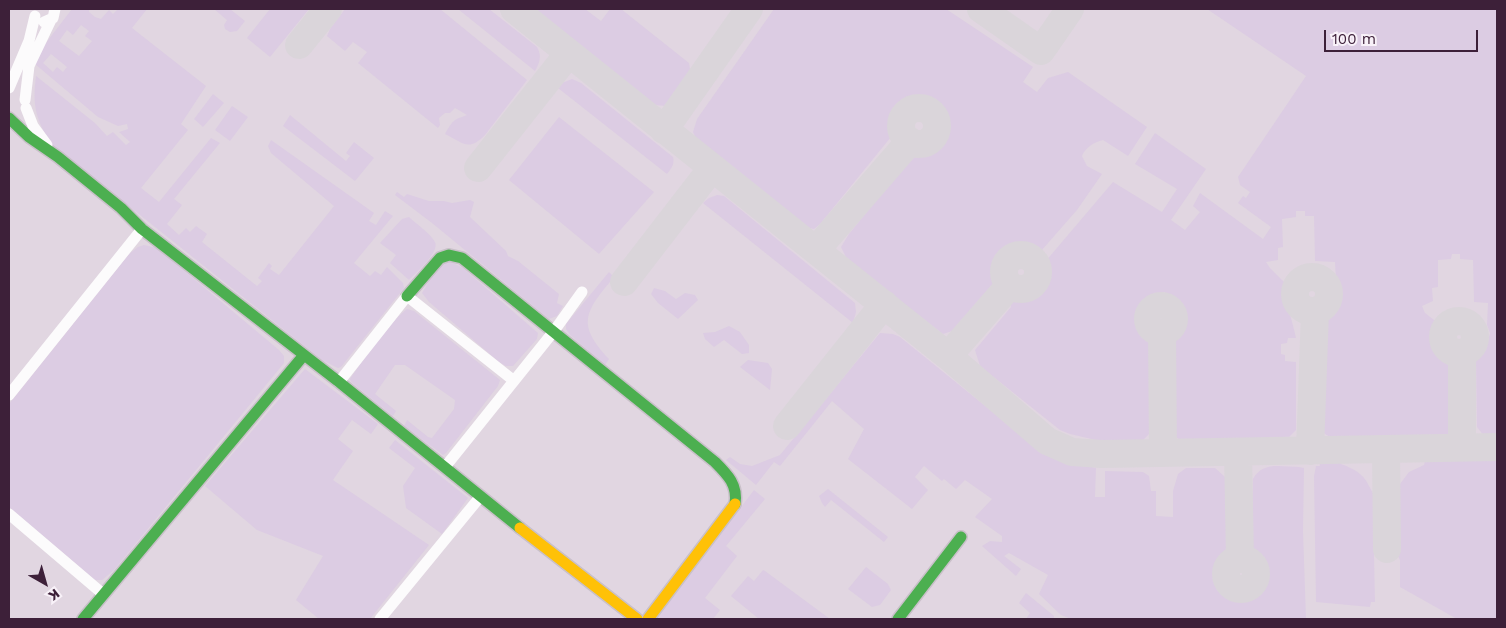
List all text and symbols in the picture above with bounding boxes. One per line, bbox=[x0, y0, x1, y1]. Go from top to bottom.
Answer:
scale bar bbox=[1326, 20, 1480, 52]
text: 100 m bbox=[1332, 30, 1376, 48]
north arrow bbox=[20, 558, 70, 608]
text: K bbox=[45, 586, 63, 604]

